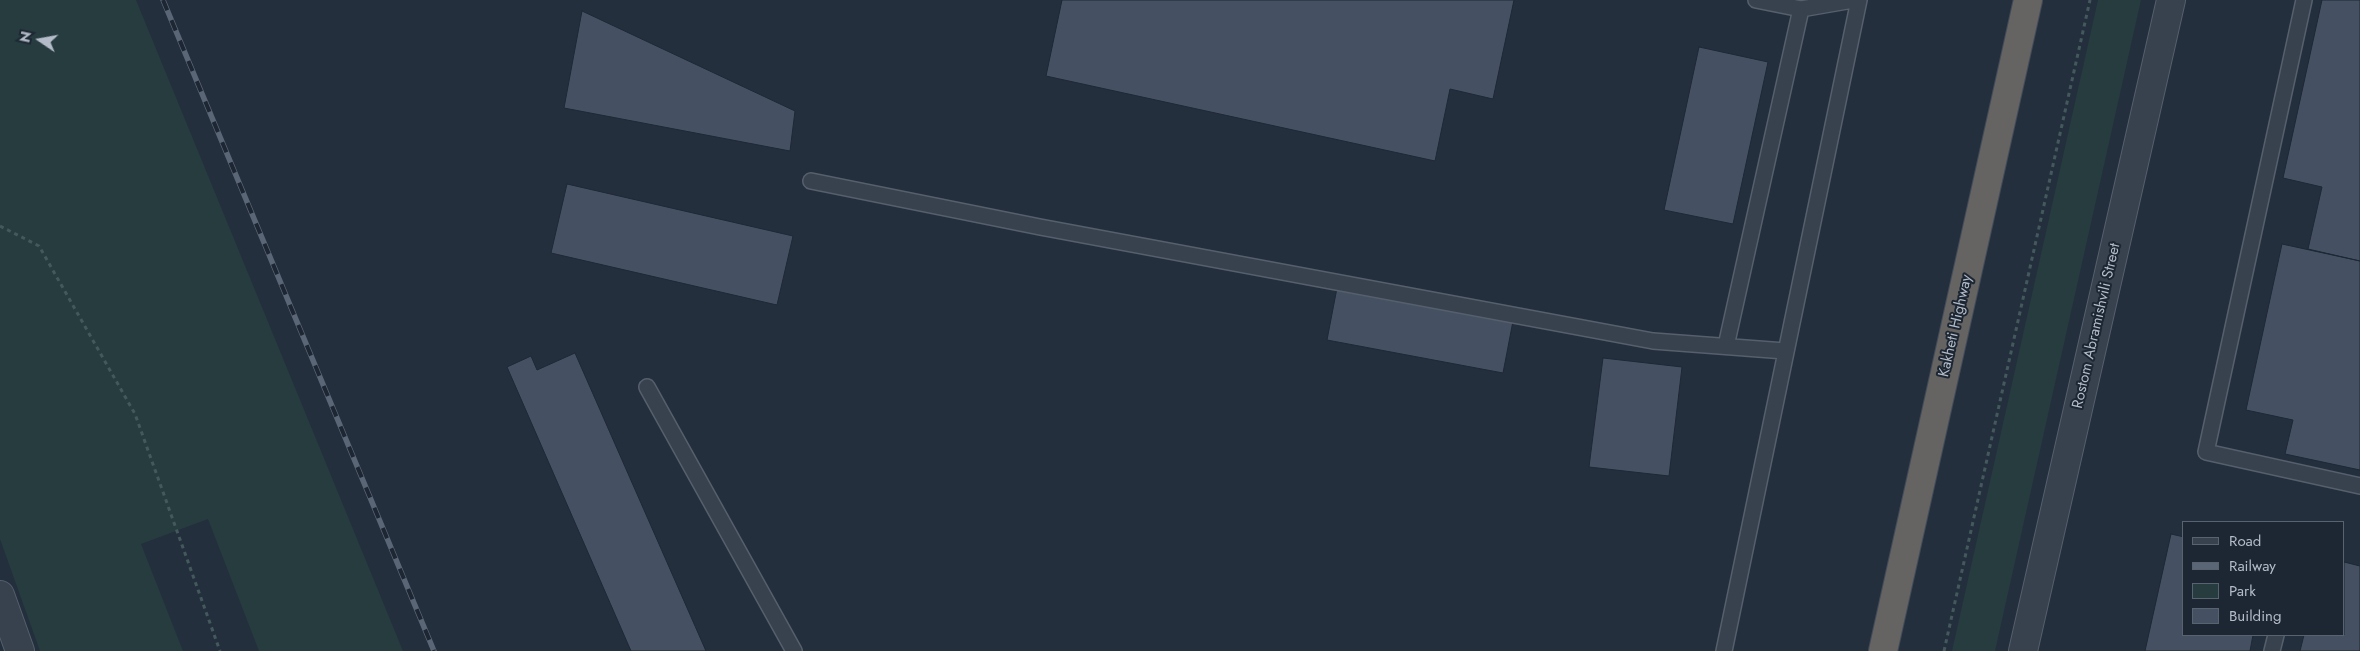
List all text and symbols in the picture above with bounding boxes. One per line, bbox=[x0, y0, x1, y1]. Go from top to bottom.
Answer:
north arrow bbox=[15, 15, 65, 65]
text: N bbox=[14, 29, 36, 44]
street label: Rostom Abramishvili Street bbox=[2069, 242, 2125, 410]
street label: Kakheti Highway bbox=[1935, 273, 1977, 379]
legend bbox=[2182, 521, 2345, 636]
text: Road bbox=[2229, 530, 2261, 552]
text: Railway bbox=[2229, 555, 2276, 577]
text: Park bbox=[2229, 580, 2256, 602]
text: Building bbox=[2229, 605, 2281, 627]

